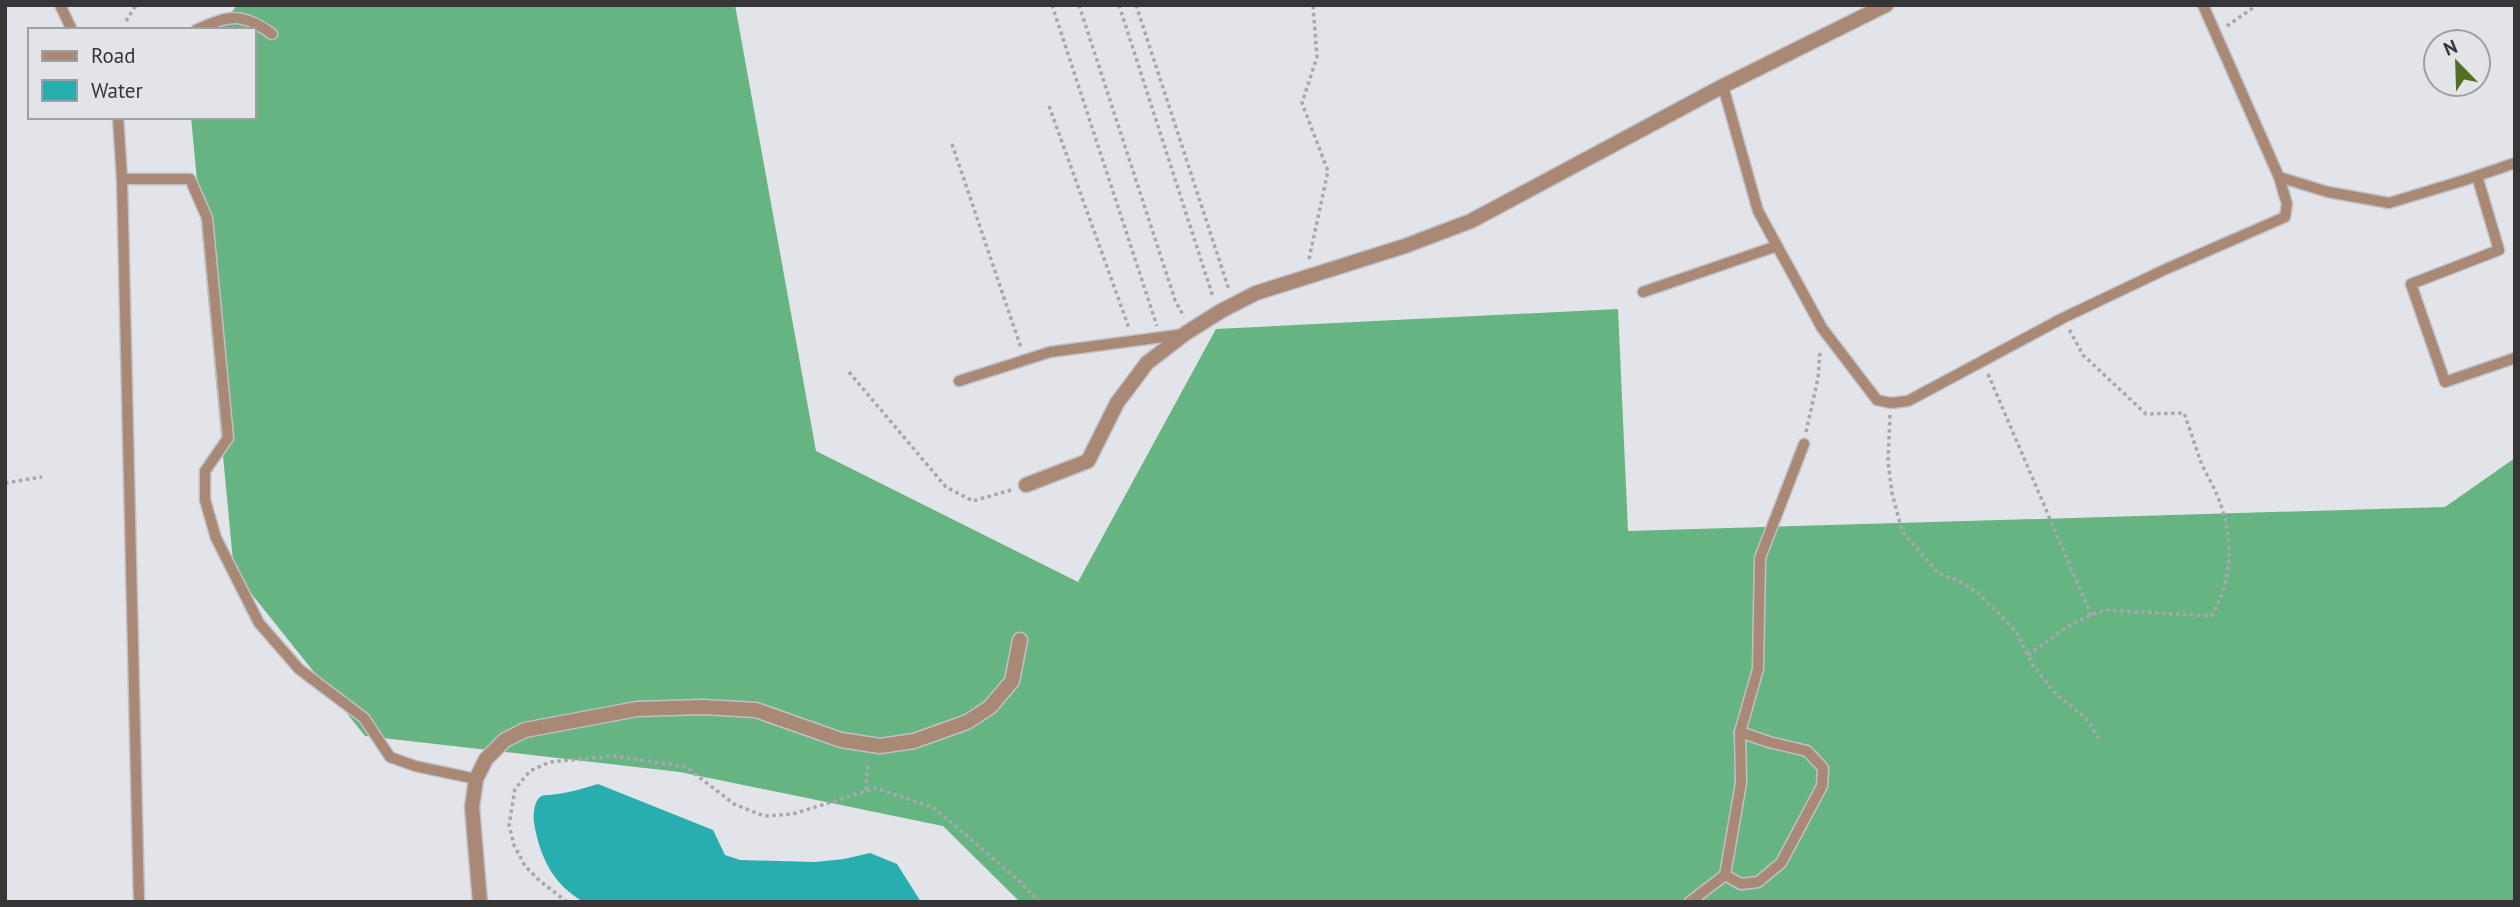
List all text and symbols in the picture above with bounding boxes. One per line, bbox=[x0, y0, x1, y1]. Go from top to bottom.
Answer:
legend bbox=[28, 28, 256, 119]
north arrow bbox=[2422, 28, 2492, 98]
text: N bbox=[2440, 34, 2461, 61]
text: Road bbox=[91, 42, 135, 69]
text: Water bbox=[91, 77, 143, 104]

